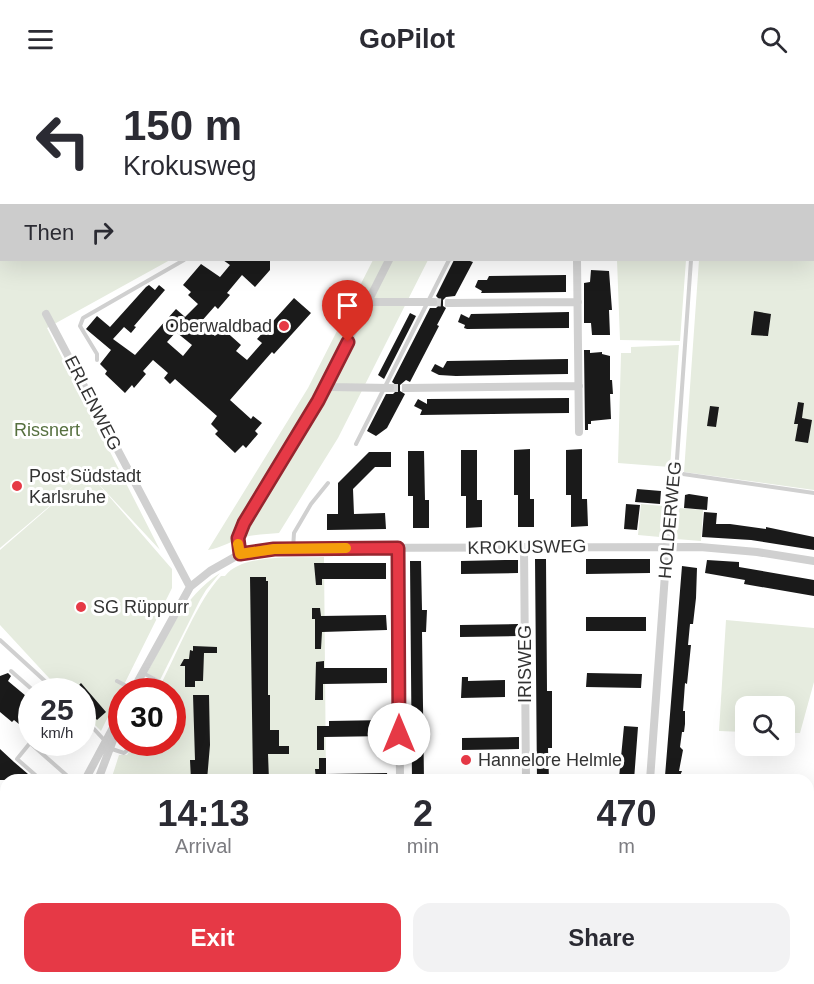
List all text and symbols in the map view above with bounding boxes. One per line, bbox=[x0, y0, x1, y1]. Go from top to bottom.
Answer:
icon: menu bbox=[24, 23, 57, 56]
icon: search bbox=[757, 23, 790, 56]
text: GoPilot bbox=[359, 24, 455, 54]
icon: left bbox=[24, 102, 102, 180]
text: 150 m bbox=[123, 102, 242, 149]
text: Krokusweg bbox=[123, 151, 257, 181]
icon: right bbox=[86, 216, 119, 249]
text: Then bbox=[24, 220, 74, 245]
pin bbox=[322, 280, 373, 342]
icon: arrive bbox=[331, 289, 364, 322]
place label: Oberwaldbad bbox=[165, 316, 272, 336]
marker: Oberwaldbad bbox=[277, 319, 291, 333]
street label: ERLENWEG bbox=[61, 353, 125, 453]
park label: Rissnert bbox=[14, 420, 80, 440]
street label: HOLDERWEG bbox=[655, 461, 685, 579]
place label: Post Südstadt Karlsruhe bbox=[29, 466, 141, 507]
marker: Post Südstadt Karlsruhe bbox=[10, 479, 24, 493]
street label: KROKUSWEG bbox=[467, 536, 587, 558]
place label: SG Rüppurr bbox=[93, 597, 189, 617]
marker: SG Rüppurr bbox=[74, 600, 88, 614]
street label: IRISWEG bbox=[515, 625, 535, 703]
speed limit sign: 30 bbox=[108, 678, 186, 756]
text: 25 bbox=[40, 693, 74, 726]
map controls bbox=[735, 696, 795, 756]
button: search bbox=[735, 696, 795, 756]
position arrow bbox=[367, 702, 431, 766]
text: km/h bbox=[41, 724, 73, 741]
place label: Hannelore Helmle bbox=[478, 750, 622, 770]
marker: Hannelore Helmle bbox=[459, 753, 473, 767]
text: 14:13 bbox=[157, 793, 249, 834]
text: 2 bbox=[413, 793, 433, 834]
text: 470 bbox=[596, 793, 657, 834]
text: Arrival bbox=[175, 835, 232, 857]
text: min bbox=[407, 835, 439, 857]
text: m bbox=[618, 835, 635, 857]
button: Exit bbox=[24, 903, 401, 972]
button: Share bbox=[413, 903, 790, 972]

